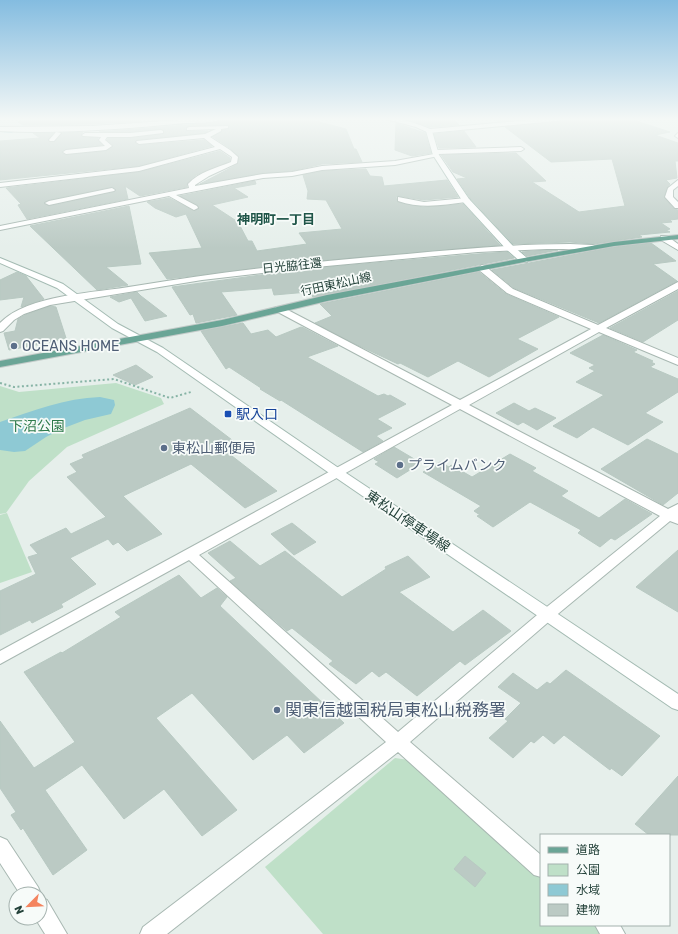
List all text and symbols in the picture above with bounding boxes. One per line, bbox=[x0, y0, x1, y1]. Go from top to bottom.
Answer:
district label: 神明町一丁目 bbox=[237, 212, 315, 227]
street label: 日光脇往還 bbox=[261, 256, 323, 276]
street label: 行田東松山線 bbox=[299, 270, 373, 298]
place label: OCEANS HOME bbox=[22, 338, 120, 355]
marker: OCEANS HOME bbox=[9, 341, 19, 351]
place label: 駅入口 bbox=[236, 406, 278, 423]
marker: 駅入口 bbox=[223, 409, 233, 419]
park label: 下沼公園 bbox=[9, 418, 65, 435]
place label: 東松山郵便局 bbox=[172, 440, 256, 457]
marker: 東松山郵便局 bbox=[159, 443, 169, 453]
place label: プライムバンク bbox=[408, 457, 506, 474]
marker: プライムバンク bbox=[395, 460, 405, 470]
street label: 東松山停車場線 bbox=[362, 487, 453, 556]
place label: 関東信越国税局東松山税務署 bbox=[285, 700, 506, 720]
marker: 関東信越国税局東松山税務署 bbox=[272, 705, 282, 715]
legend bbox=[540, 834, 670, 926]
text: 道路 bbox=[576, 843, 600, 857]
text: 公園 bbox=[576, 863, 600, 877]
text: 水域 bbox=[576, 883, 600, 897]
north arrow bbox=[8, 886, 48, 926]
text: 建物 bbox=[576, 903, 600, 917]
text: N bbox=[12, 904, 27, 916]

